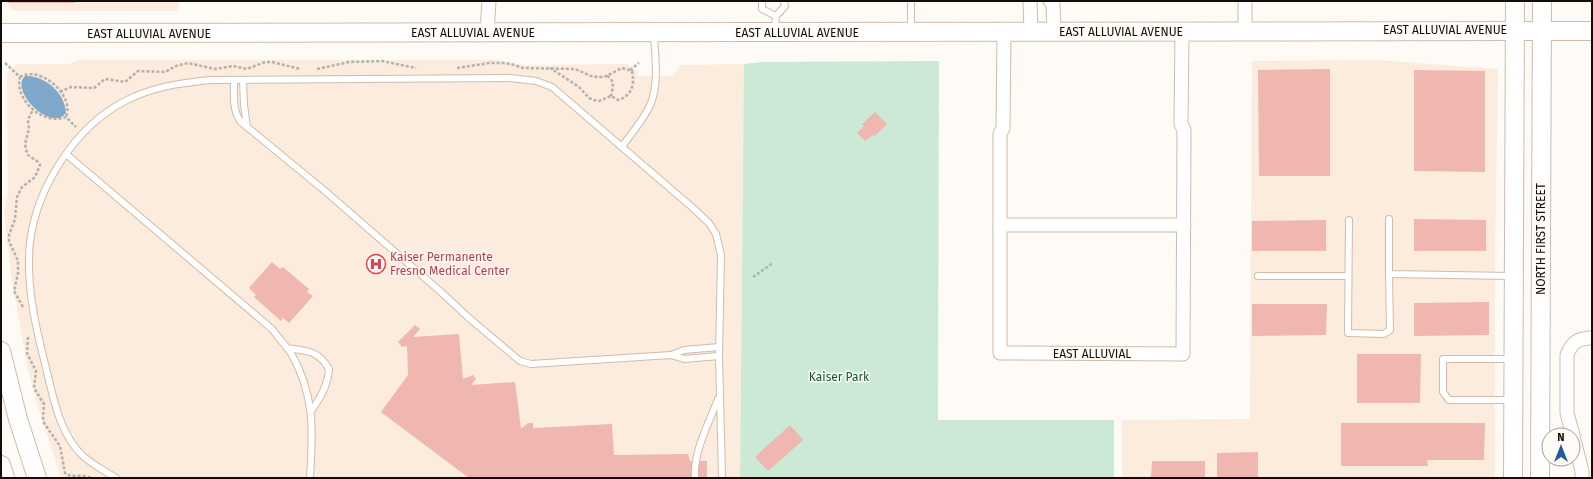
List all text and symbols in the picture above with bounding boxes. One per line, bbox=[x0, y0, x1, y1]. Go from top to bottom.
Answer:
street label: EAST ALLUVIAL AVENUE bbox=[1383, 23, 1507, 37]
street label: EAST ALLUVIAL AVENUE bbox=[1059, 25, 1183, 39]
street label: EAST ALLUVIAL AVENUE bbox=[411, 26, 535, 40]
street label: EAST ALLUVIAL AVENUE bbox=[735, 26, 859, 40]
street label: EAST ALLUVIAL AVENUE bbox=[87, 27, 211, 41]
street label: NORTH FIRST STREET bbox=[1534, 182, 1548, 295]
place label: Kaiser Permanente Fresno Medical Center bbox=[390, 250, 510, 278]
hospital icon: Kaiser Permanente Fresno Medical Center bbox=[365, 253, 387, 275]
street label: EAST ALLUVIAL bbox=[1053, 347, 1131, 361]
park label: Kaiser Park bbox=[809, 370, 870, 384]
north arrow bbox=[1541, 427, 1581, 467]
text: N bbox=[1557, 431, 1565, 444]

